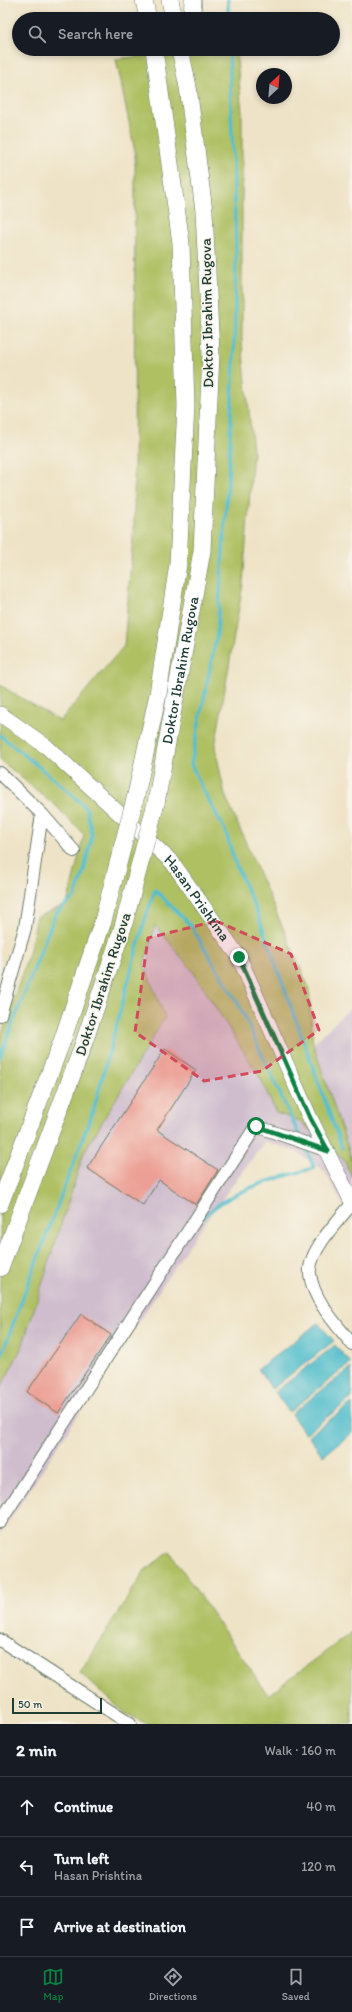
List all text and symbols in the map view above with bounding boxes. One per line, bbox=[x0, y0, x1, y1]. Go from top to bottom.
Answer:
search box bbox=[12, 12, 340, 56]
icon: search bbox=[26, 23, 48, 45]
text: Search here bbox=[58, 25, 133, 43]
north arrow bbox=[256, 68, 292, 104]
street label: Doktor Ibrahim Rugova bbox=[197, 238, 217, 388]
street label: Doktor Ibrahim Rugova bbox=[158, 595, 203, 746]
street label: Hasan Prishtina bbox=[161, 851, 234, 945]
street label: Doktor Ibrahim Rugova bbox=[71, 910, 135, 1058]
route end bbox=[230, 948, 248, 966]
route start bbox=[247, 1117, 265, 1135]
scale bar bbox=[12, 1696, 102, 1715]
text: 50 m bbox=[18, 1698, 42, 1711]
text: 2 min bbox=[16, 1740, 56, 1760]
text: Walk · 160 m bbox=[265, 1743, 336, 1758]
icon: ahead bbox=[16, 1796, 38, 1818]
text: Continue bbox=[54, 1798, 113, 1816]
text: 40 m bbox=[306, 1799, 336, 1814]
text: Turn left bbox=[54, 1850, 109, 1868]
icon: left bbox=[16, 1856, 38, 1878]
text: 120 m bbox=[301, 1859, 336, 1874]
text: Hasan Prishtina bbox=[54, 1868, 142, 1883]
icon: arrive bbox=[16, 1916, 38, 1938]
text: Arrive at destination bbox=[54, 1918, 186, 1936]
tab: Map bbox=[42, 1966, 64, 2003]
tab: Directions bbox=[149, 1966, 197, 2003]
tab: Saved bbox=[282, 1966, 310, 2003]

